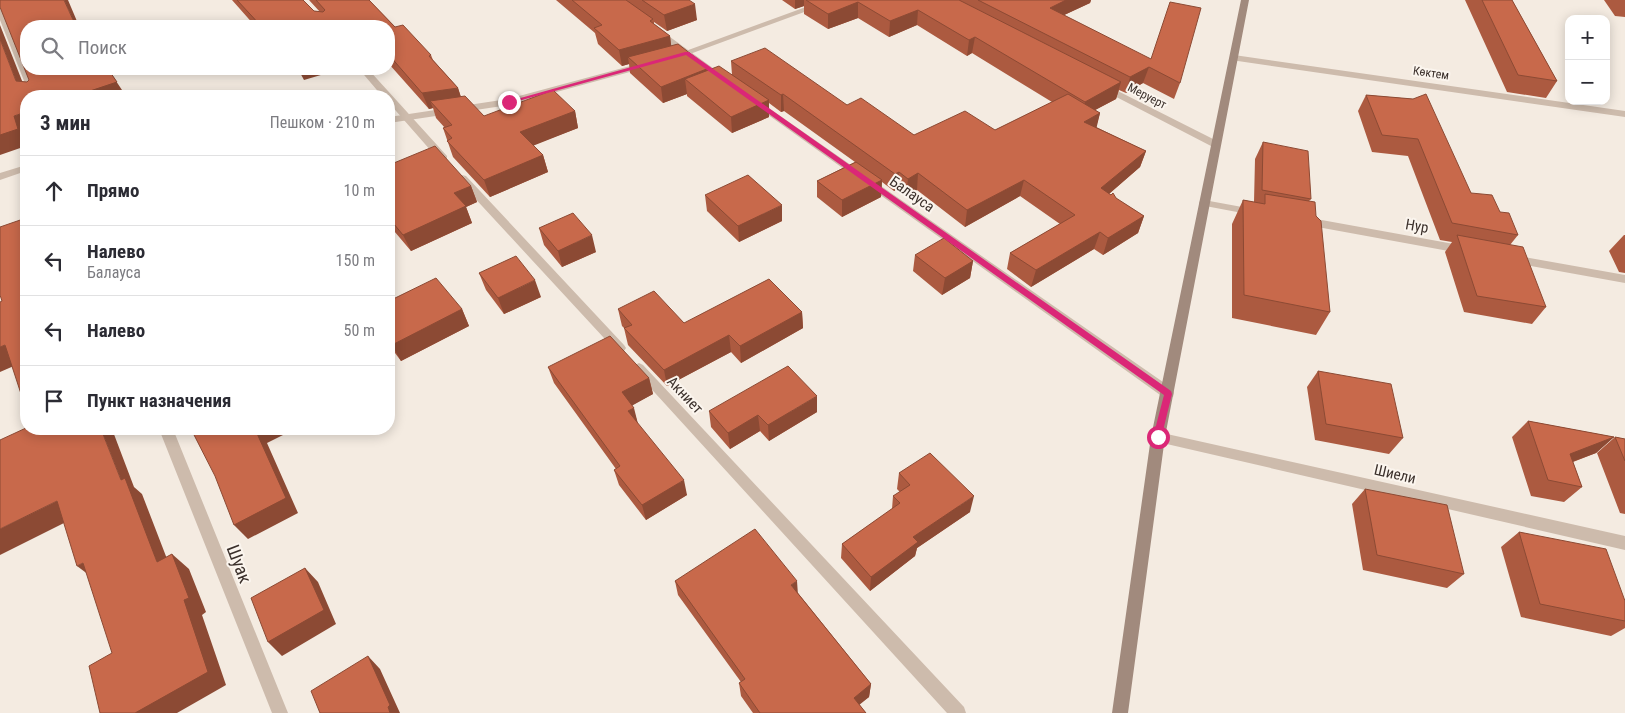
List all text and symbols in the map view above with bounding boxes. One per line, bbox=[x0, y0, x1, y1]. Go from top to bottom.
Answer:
map controls bbox=[1565, 15, 1610, 105]
button: + bbox=[1565, 15, 1610, 60]
search box bbox=[20, 20, 395, 75]
icon: search bbox=[38, 34, 66, 62]
text: Поиск bbox=[78, 36, 127, 59]
button: − bbox=[1565, 60, 1610, 105]
street label: Көктем bbox=[1412, 64, 1450, 82]
street label: Меруерт bbox=[1125, 80, 1169, 112]
route end bbox=[498, 91, 521, 114]
text: 3 мин bbox=[40, 111, 90, 135]
text: Пешком · 210 m bbox=[270, 113, 375, 132]
street label: Балауса bbox=[886, 172, 938, 216]
icon: ahead bbox=[40, 177, 68, 205]
text: Прямо bbox=[87, 179, 140, 202]
text: 10 m bbox=[343, 181, 375, 200]
street label: Нур bbox=[1404, 215, 1430, 237]
text: Налево bbox=[87, 240, 145, 263]
icon: left bbox=[40, 247, 68, 275]
text: 150 m bbox=[336, 251, 375, 270]
text: Балауса bbox=[87, 263, 141, 282]
icon: left bbox=[40, 317, 68, 345]
text: Налево bbox=[87, 319, 145, 342]
text: 50 m bbox=[343, 321, 375, 340]
street label: Акниет bbox=[663, 373, 707, 417]
icon: arrive bbox=[40, 387, 68, 415]
text: Пункт назначения bbox=[87, 389, 231, 412]
route start bbox=[1147, 426, 1170, 449]
street label: Шиели bbox=[1372, 460, 1418, 488]
street label: Шуак bbox=[223, 542, 256, 586]

